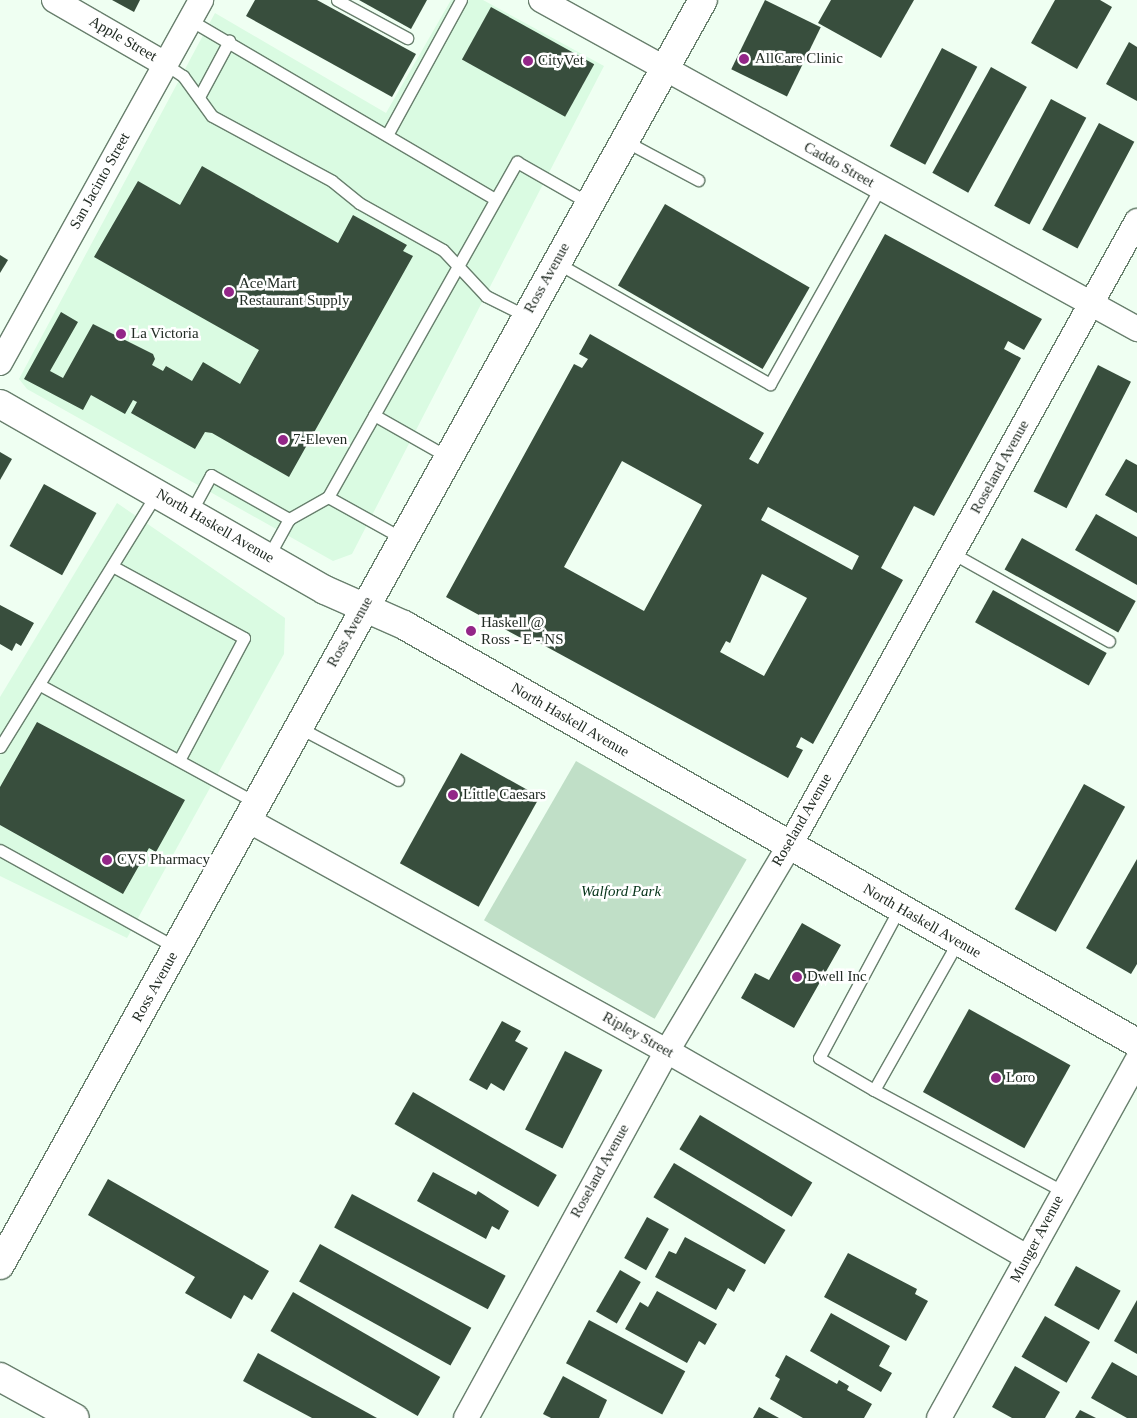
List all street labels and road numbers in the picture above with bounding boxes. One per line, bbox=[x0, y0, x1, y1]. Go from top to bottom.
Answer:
street label: Apple Street bbox=[86, 12, 160, 66]
street label: San Jacinto Street bbox=[66, 130, 134, 232]
street label: Caddo Street bbox=[801, 138, 877, 192]
street label: Ross Avenue bbox=[520, 239, 574, 317]
street label: Roseland Avenue bbox=[967, 417, 1033, 517]
street label: North Haskell Avenue bbox=[153, 485, 277, 567]
street label: Ross Avenue bbox=[323, 593, 377, 671]
street label: North Haskell Avenue bbox=[508, 679, 632, 761]
street label: Roseland Avenue bbox=[768, 770, 836, 870]
street label: North Haskell Avenue bbox=[860, 880, 984, 962]
street label: Ross Avenue bbox=[128, 948, 182, 1026]
street label: Ripley Street bbox=[599, 1008, 677, 1062]
street label: Roseland Avenue bbox=[567, 1121, 633, 1221]
street label: Munger Avenue bbox=[1006, 1192, 1068, 1286]

